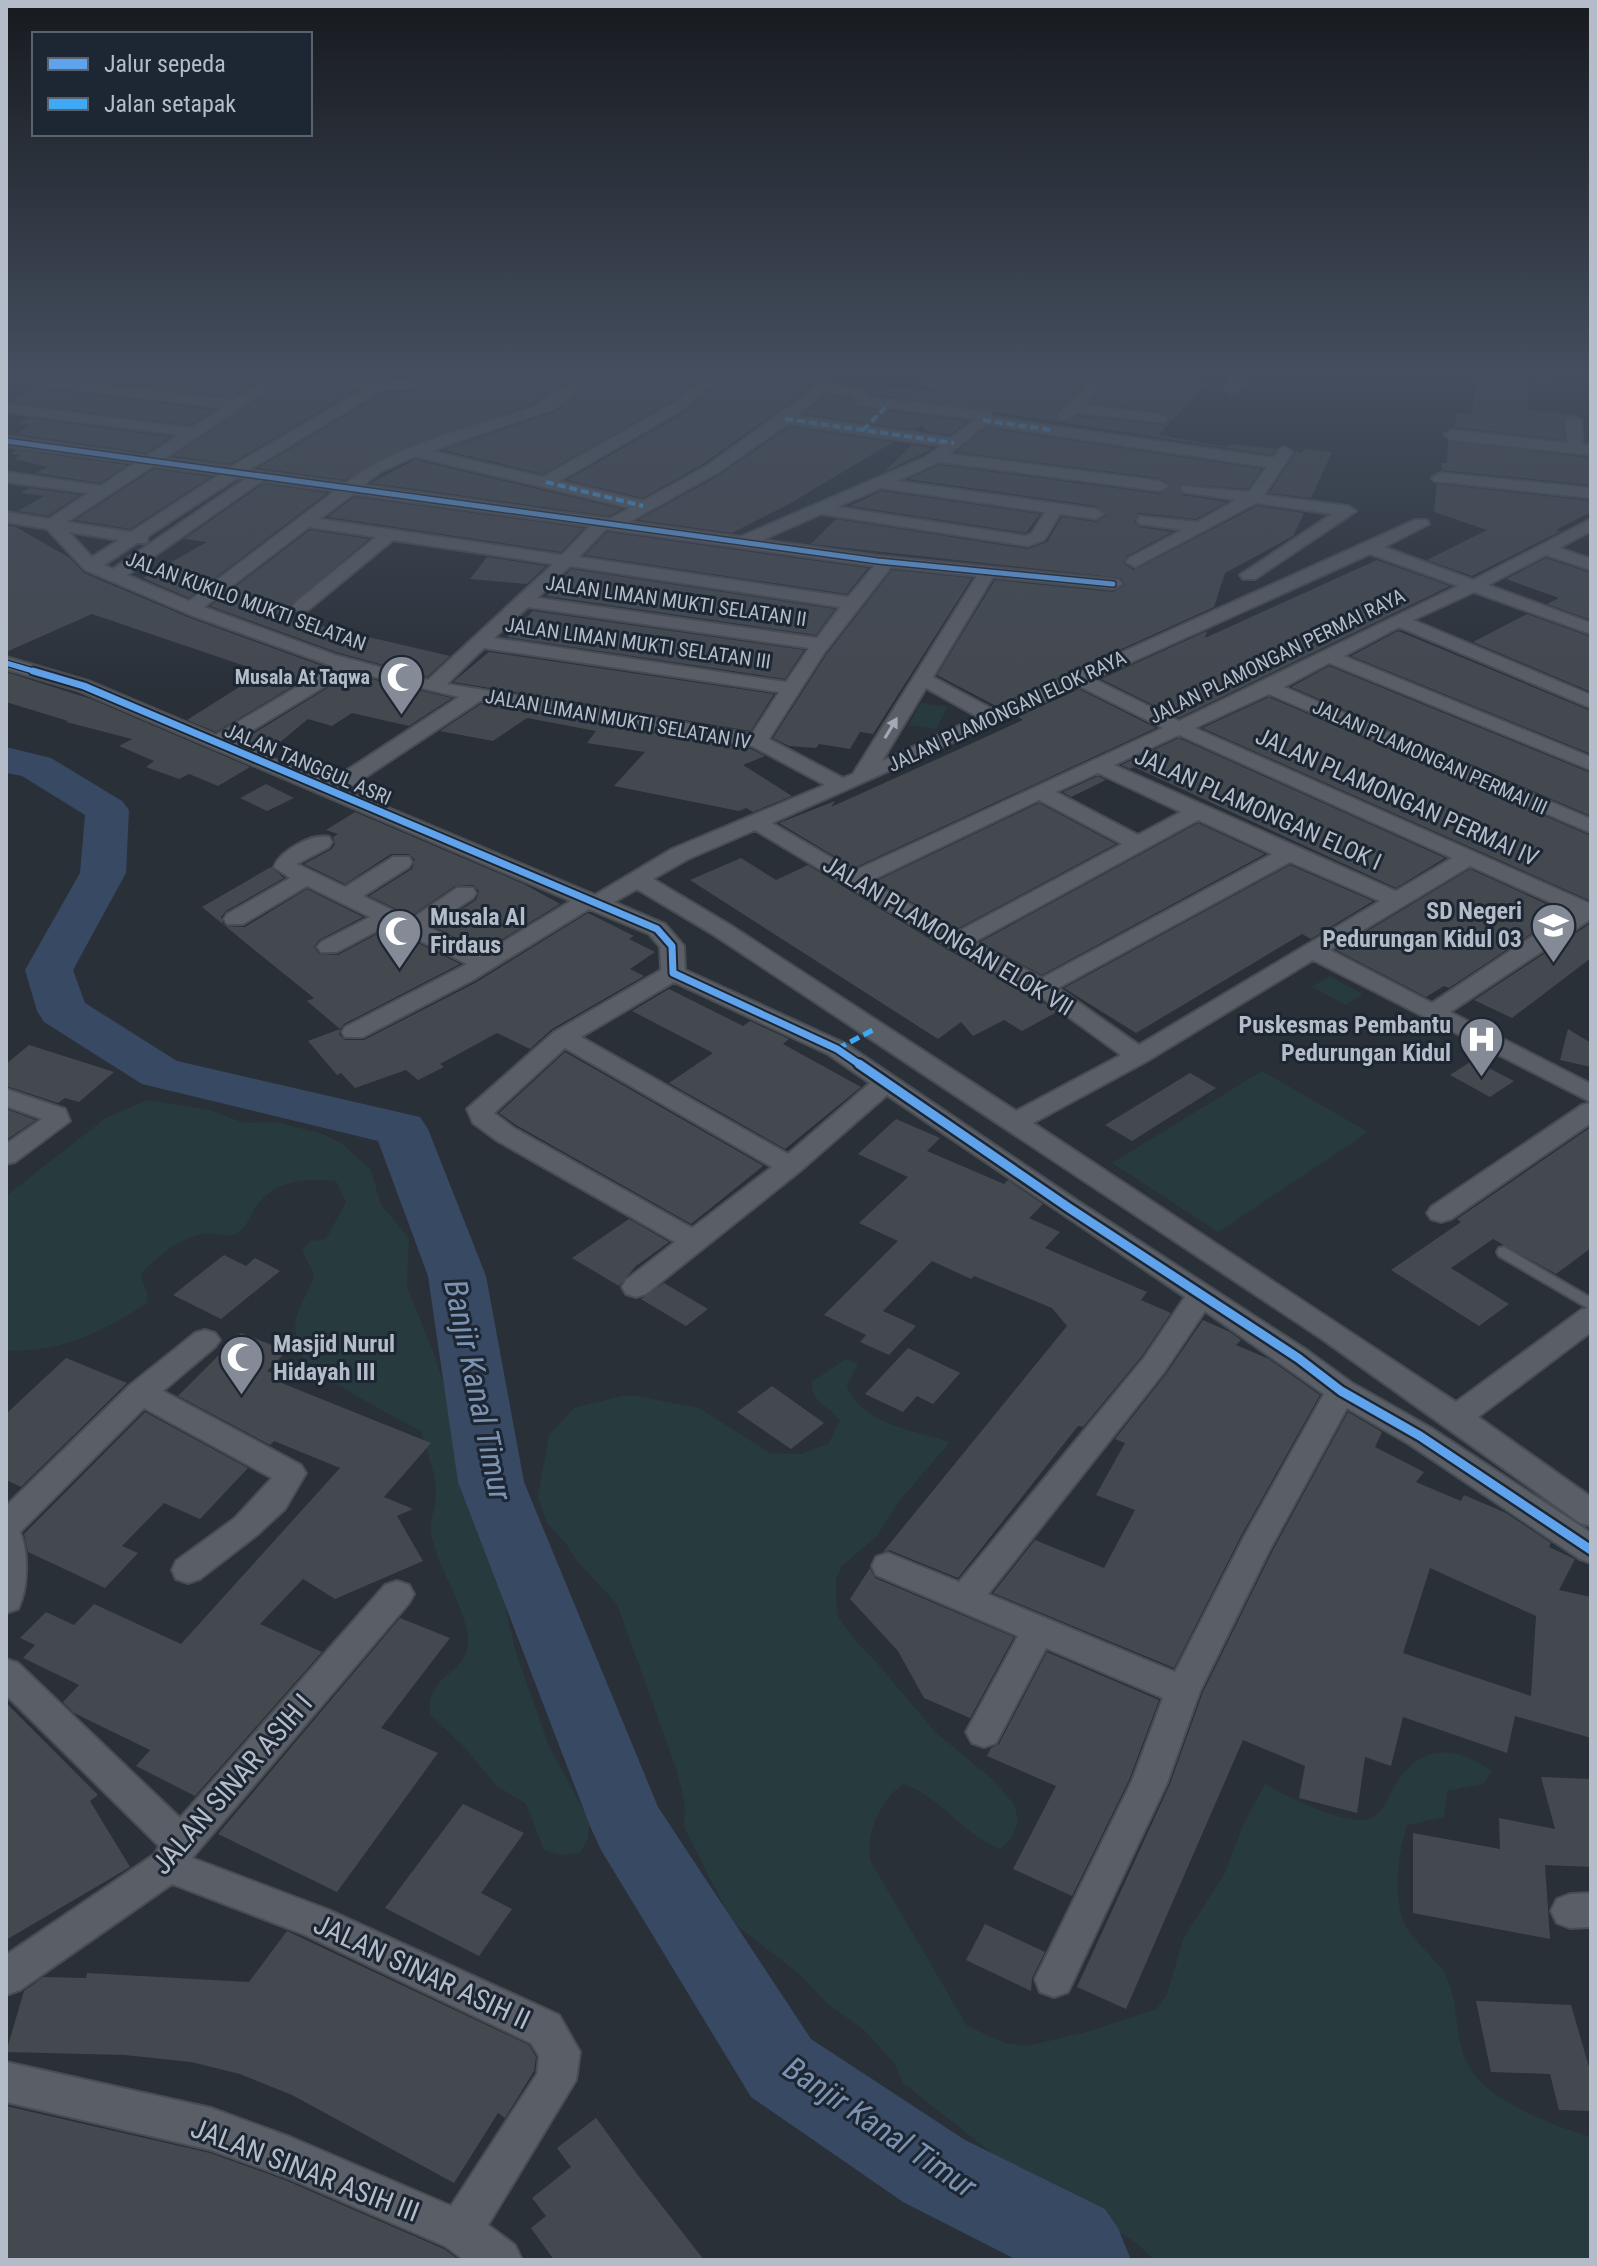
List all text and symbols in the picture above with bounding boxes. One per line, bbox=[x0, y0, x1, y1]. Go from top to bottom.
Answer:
legend bbox=[32, 32, 312, 136]
text: Jalur sepeda bbox=[104, 50, 226, 78]
text: Jalan setapak bbox=[104, 90, 236, 118]
street label: JALAN KUKILO MUKTI SELATAN bbox=[123, 546, 369, 656]
street label: JALAN LIMAN MUKTI SELATAN II bbox=[544, 571, 808, 631]
street label: JALAN PLAMONGAN PERMAI RAYA bbox=[1145, 583, 1409, 729]
street label: JALAN LIMAN MUKTI SELATAN III bbox=[504, 612, 772, 674]
street label: JALAN PLAMONGAN ELOK RAYA bbox=[884, 645, 1130, 777]
mosque icon: Musala At Taqwa bbox=[377, 653, 425, 716]
place label: Musala At Taqwa bbox=[235, 665, 370, 689]
street label: JALAN LIMAN MUKTI SELATAN IV bbox=[483, 684, 753, 754]
street label: JALAN PLAMONGAN PERMAI III bbox=[1309, 694, 1551, 820]
one-way arrow bbox=[883, 717, 897, 739]
street label: JALAN TANGGUL ASRI bbox=[221, 718, 395, 810]
street label: JALAN PLAMONGAN PERMAI IV bbox=[1251, 722, 1543, 872]
street label: JALAN PLAMONGAN ELOK I bbox=[1130, 742, 1386, 876]
street label: JALAN PLAMONGAN ELOK VII bbox=[818, 850, 1078, 1022]
place label: SD Negeri Pedurungan Kidul 03 bbox=[1322, 897, 1522, 953]
school or university icon: SD Negeri Pedurungan Kidul 03 bbox=[1529, 901, 1577, 964]
place label: Musala Al Firdaus bbox=[430, 903, 525, 959]
mosque icon: Musala Al Firdaus bbox=[375, 907, 423, 970]
place label: Puskesmas Pembantu Pedurungan Kidul bbox=[1239, 1011, 1451, 1067]
hospital icon: Puskesmas Pembantu Pedurungan Kidul bbox=[1458, 1015, 1506, 1078]
water label: Banjir Kanal Timur bbox=[436, 1276, 520, 1505]
place label: Masjid Nurul Hidayah III bbox=[273, 1330, 395, 1386]
mosque icon: Masjid Nurul Hidayah III bbox=[218, 1334, 266, 1397]
street label: JALAN SINAR ASIH I bbox=[145, 1687, 319, 1881]
street label: JALAN SINAR ASIH II bbox=[309, 1907, 535, 2037]
water label: Banjir Kanal Timur bbox=[776, 2049, 985, 2206]
street label: JALAN SINAR ASIH III bbox=[186, 2111, 424, 2229]

